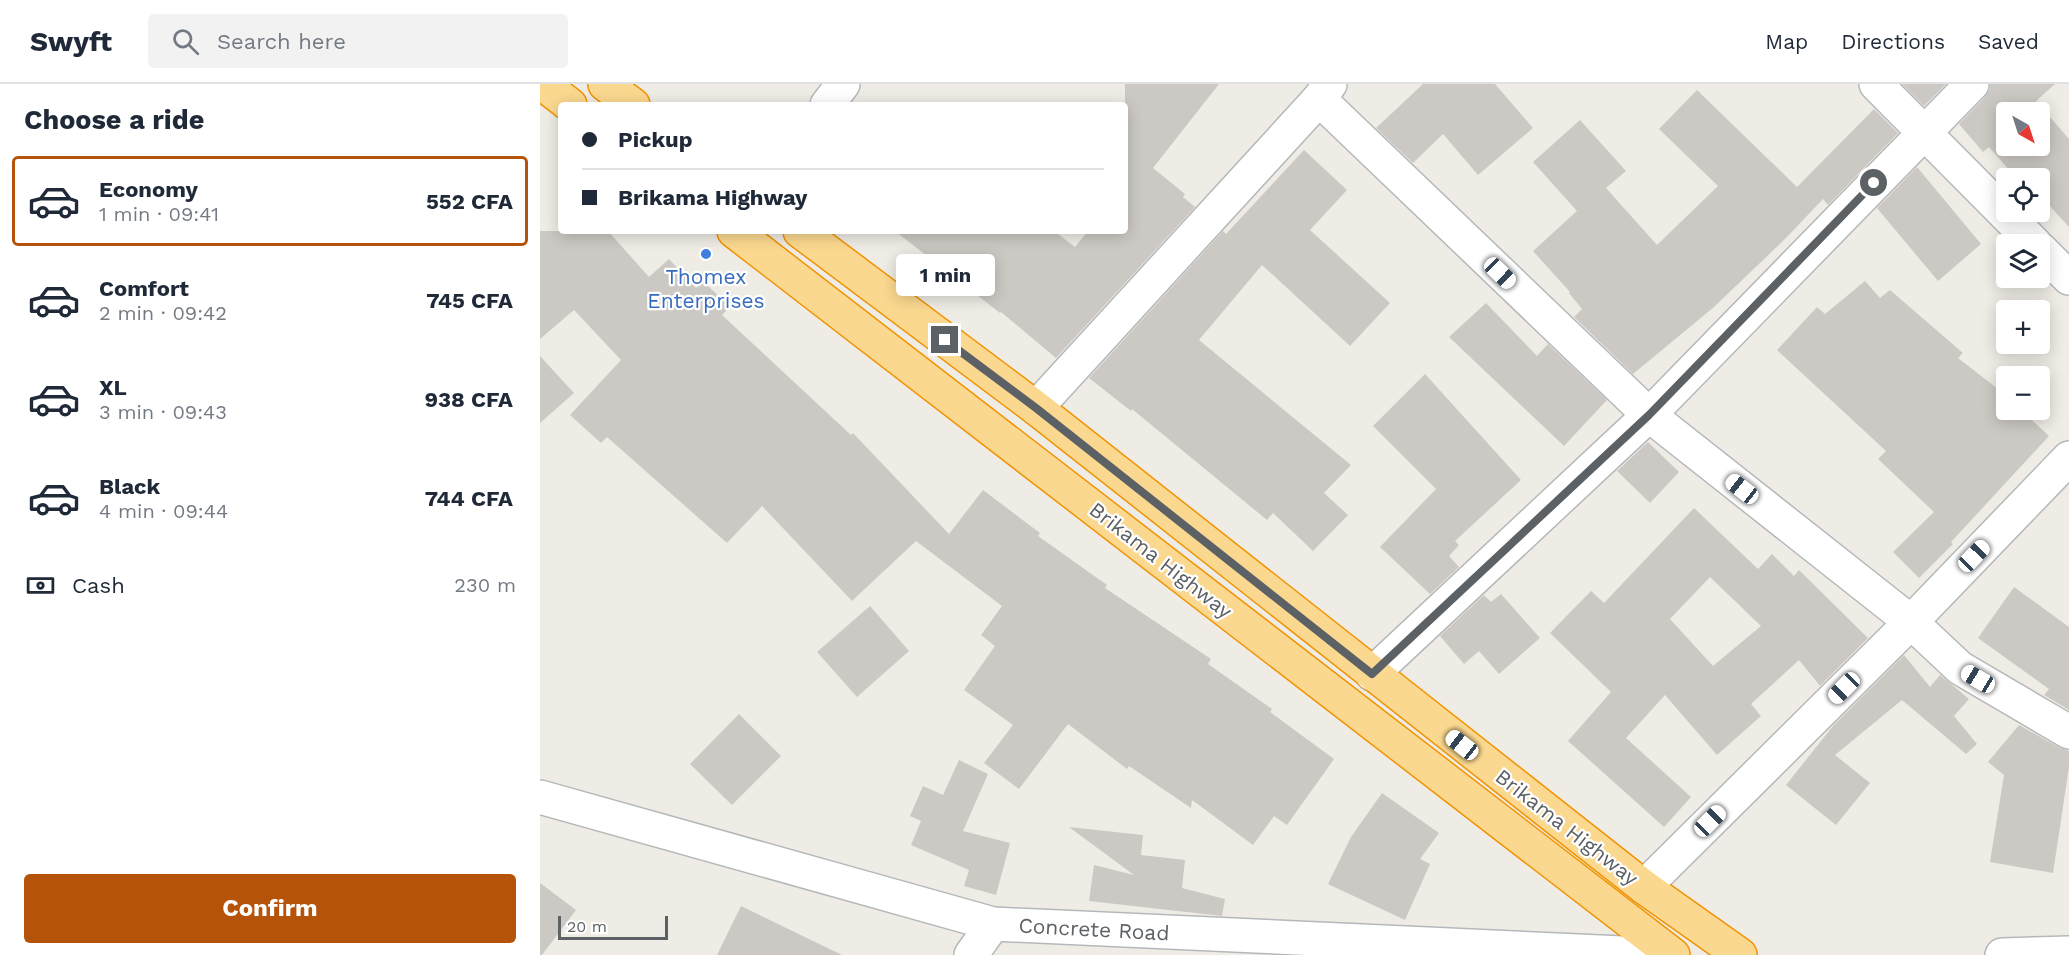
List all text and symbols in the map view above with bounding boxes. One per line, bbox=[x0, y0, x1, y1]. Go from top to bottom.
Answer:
search box bbox=[148, 14, 568, 68]
text: Swyft bbox=[30, 25, 112, 58]
icon: search bbox=[169, 25, 202, 58]
text: Search here bbox=[217, 29, 346, 54]
text: Map bbox=[1765, 29, 1808, 54]
text: Directions bbox=[1841, 29, 1945, 54]
text: Saved bbox=[1978, 29, 2039, 54]
north arrow bbox=[1996, 102, 2050, 156]
map controls bbox=[1996, 102, 2050, 420]
text: Choose a ride bbox=[24, 104, 204, 136]
text: Pickup bbox=[618, 127, 693, 152]
button: locate bbox=[1996, 168, 2050, 222]
route start bbox=[1860, 169, 1887, 196]
icon: car bbox=[27, 174, 81, 228]
text: Economy bbox=[99, 177, 198, 202]
text: Brikama Highway bbox=[618, 185, 807, 210]
text: 552 CFA bbox=[426, 189, 513, 214]
text: 1 min · 09:41 bbox=[99, 202, 219, 226]
button: layers bbox=[1996, 234, 2050, 288]
marker: Thomex Enterprises bbox=[699, 247, 713, 261]
callout: 1 min bbox=[896, 253, 994, 295]
car bbox=[1481, 254, 1519, 292]
text: 1 min bbox=[920, 263, 971, 287]
place label: Thomex Enterprises bbox=[647, 264, 765, 313]
icon: car bbox=[27, 273, 81, 327]
text: Comfort bbox=[99, 276, 189, 301]
text: 745 CFA bbox=[426, 288, 513, 313]
button: + bbox=[1996, 300, 2050, 354]
text: 2 min · 09:42 bbox=[99, 301, 227, 325]
route end bbox=[931, 326, 958, 353]
button: − bbox=[1996, 366, 2050, 420]
icon: car bbox=[27, 372, 81, 426]
text: XL bbox=[99, 375, 127, 400]
text: 938 CFA bbox=[425, 387, 513, 412]
text: 3 min · 09:43 bbox=[99, 400, 227, 424]
icon: car bbox=[27, 471, 81, 525]
car bbox=[1722, 471, 1762, 507]
text: Black bbox=[99, 474, 160, 499]
text: 744 CFA bbox=[425, 486, 513, 511]
street label: Brikama Highway bbox=[1085, 496, 1238, 624]
text: 4 min · 09:44 bbox=[99, 499, 228, 523]
car bbox=[1955, 537, 1993, 575]
icon: cash bbox=[24, 569, 57, 602]
text: Cash bbox=[72, 573, 125, 598]
text: 230 m bbox=[454, 573, 516, 597]
car bbox=[1958, 662, 1998, 696]
car bbox=[1825, 669, 1863, 707]
car bbox=[1442, 727, 1482, 763]
street label: Brikama Highway bbox=[1491, 763, 1644, 891]
car bbox=[1691, 802, 1729, 840]
button: Confirm bbox=[24, 874, 516, 943]
scale bar bbox=[558, 913, 668, 940]
street label: Concrete Road bbox=[1018, 913, 1170, 945]
text: 20 m bbox=[567, 917, 607, 936]

